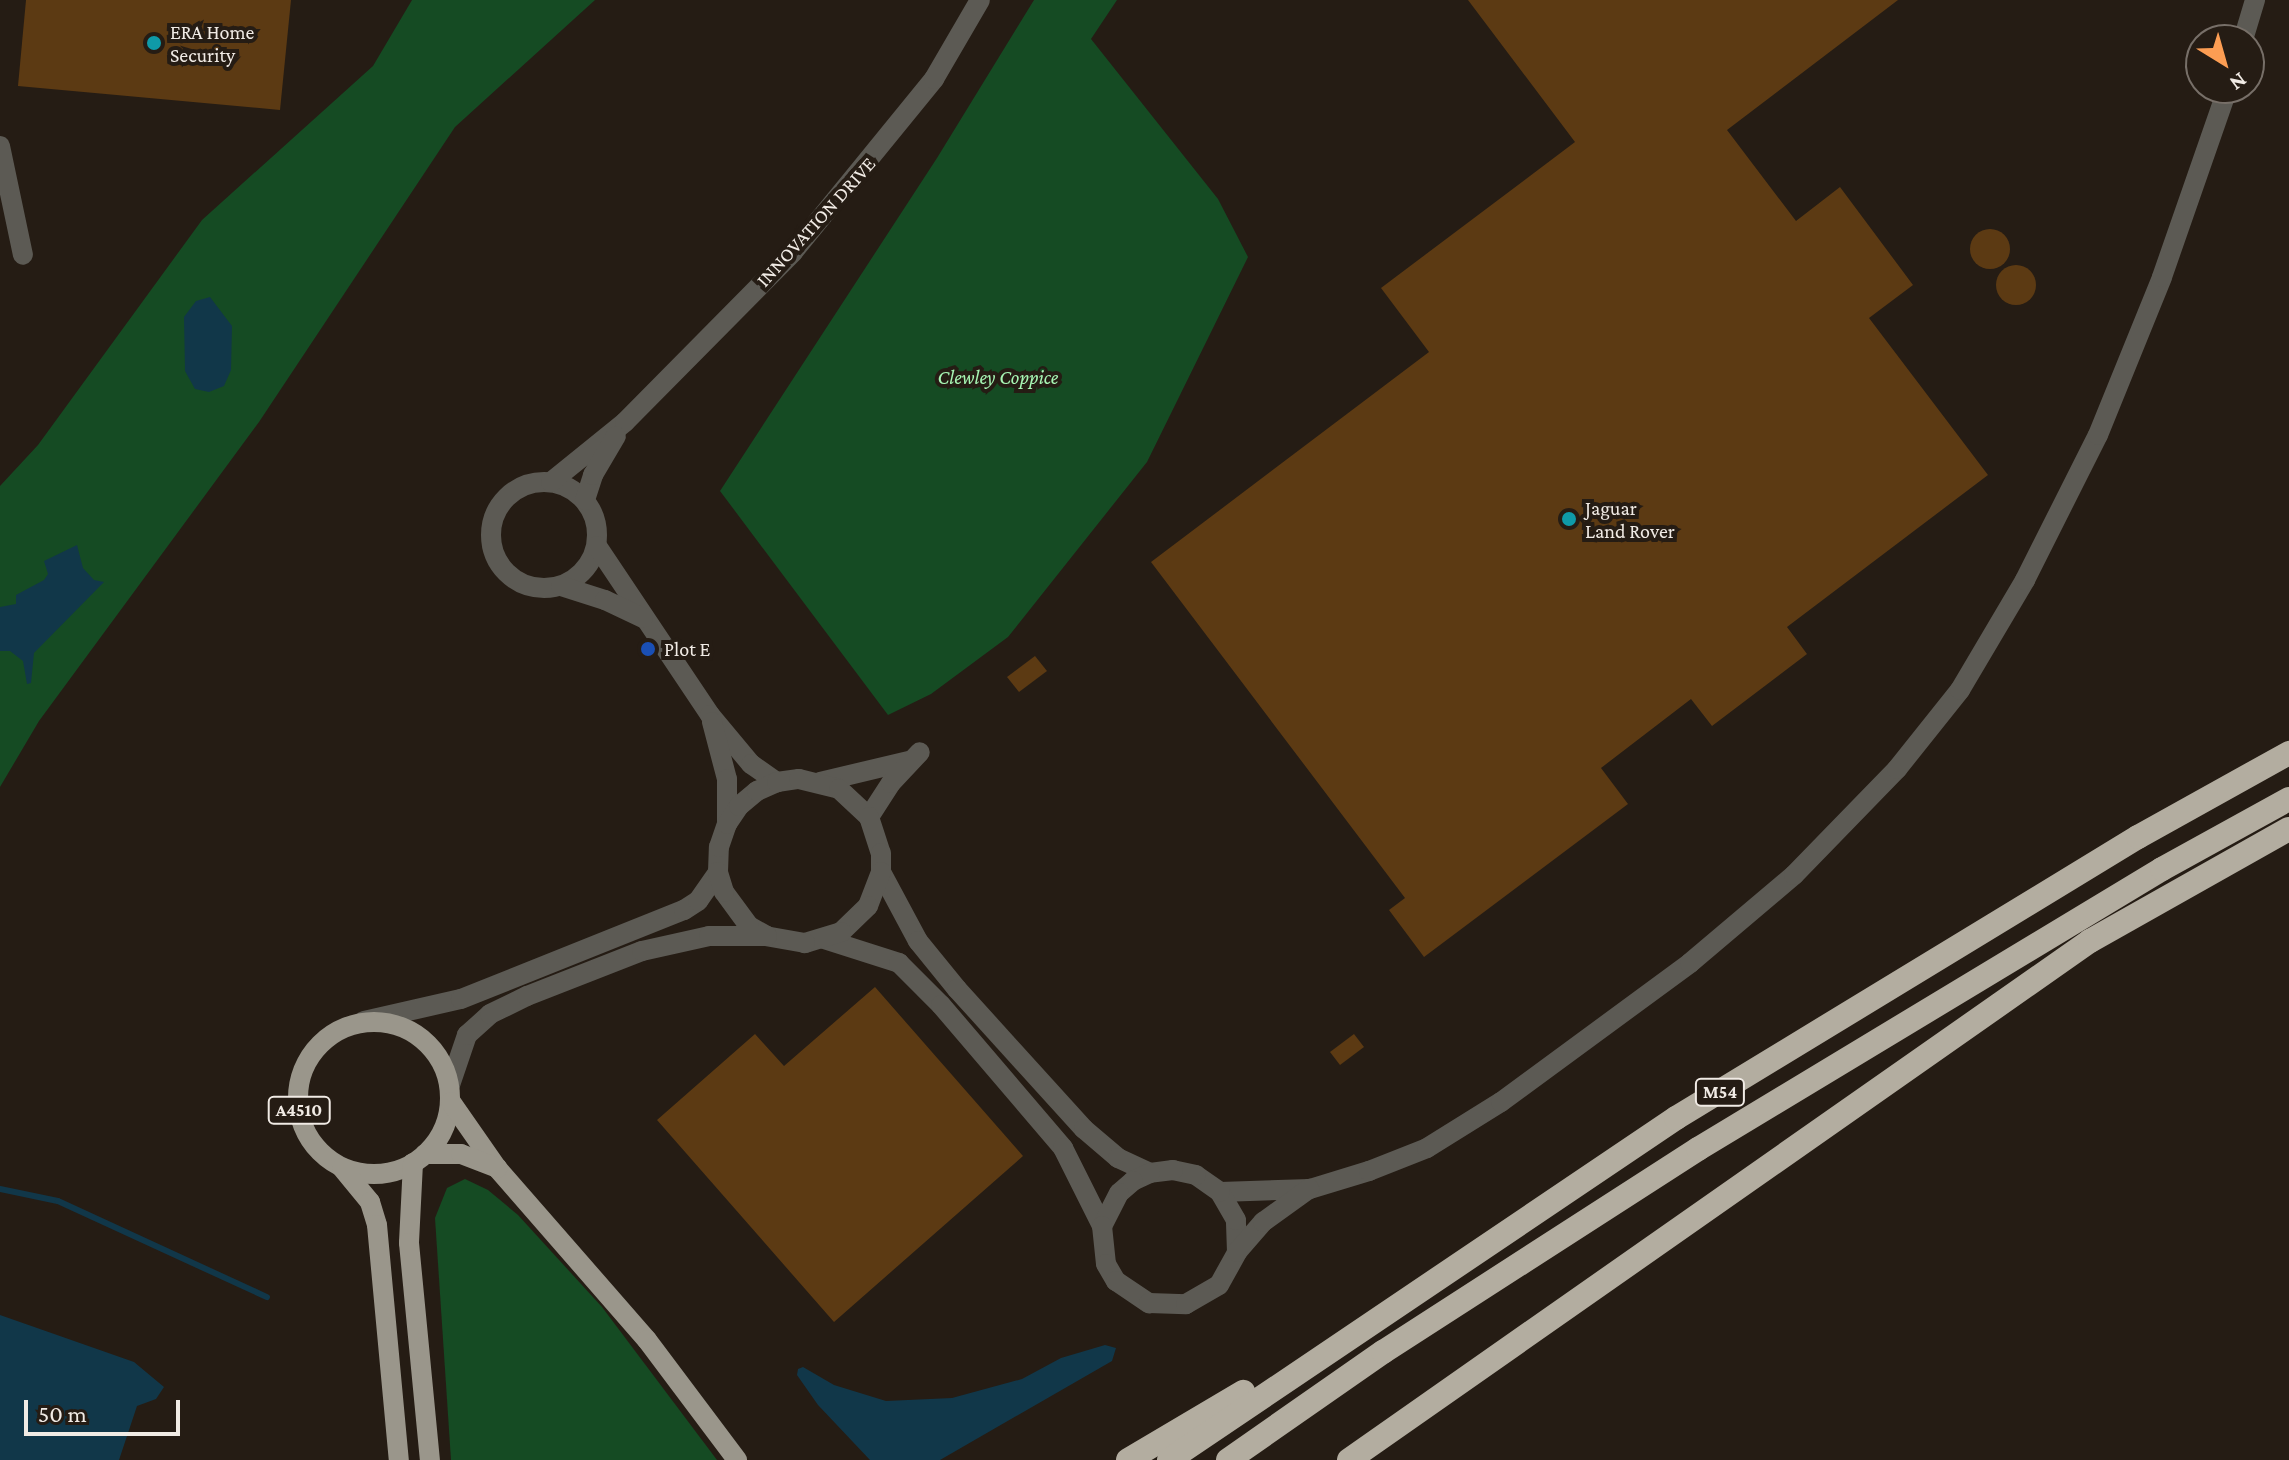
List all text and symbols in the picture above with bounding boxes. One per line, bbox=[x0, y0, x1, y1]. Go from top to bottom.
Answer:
place label: ERA Home Security bbox=[170, 20, 254, 67]
north arrow bbox=[2185, 24, 2265, 104]
marker: ERA Home Security bbox=[145, 34, 163, 52]
text: N bbox=[2225, 67, 2252, 96]
street label: INNOVATION DRIVE bbox=[751, 152, 881, 292]
park label: Clewley Coppice bbox=[938, 365, 1058, 389]
place label: Jaguar Land Rover bbox=[1585, 496, 1675, 543]
marker: Jaguar Land Rover bbox=[1560, 510, 1578, 528]
place label: Plot E bbox=[664, 637, 710, 661]
marker: Plot E bbox=[639, 640, 657, 658]
road number: M54 bbox=[1694, 1078, 1746, 1106]
road number: A4510 bbox=[267, 1096, 331, 1124]
scale bar bbox=[28, 1384, 184, 1434]
text: 50 m bbox=[38, 1400, 87, 1427]

